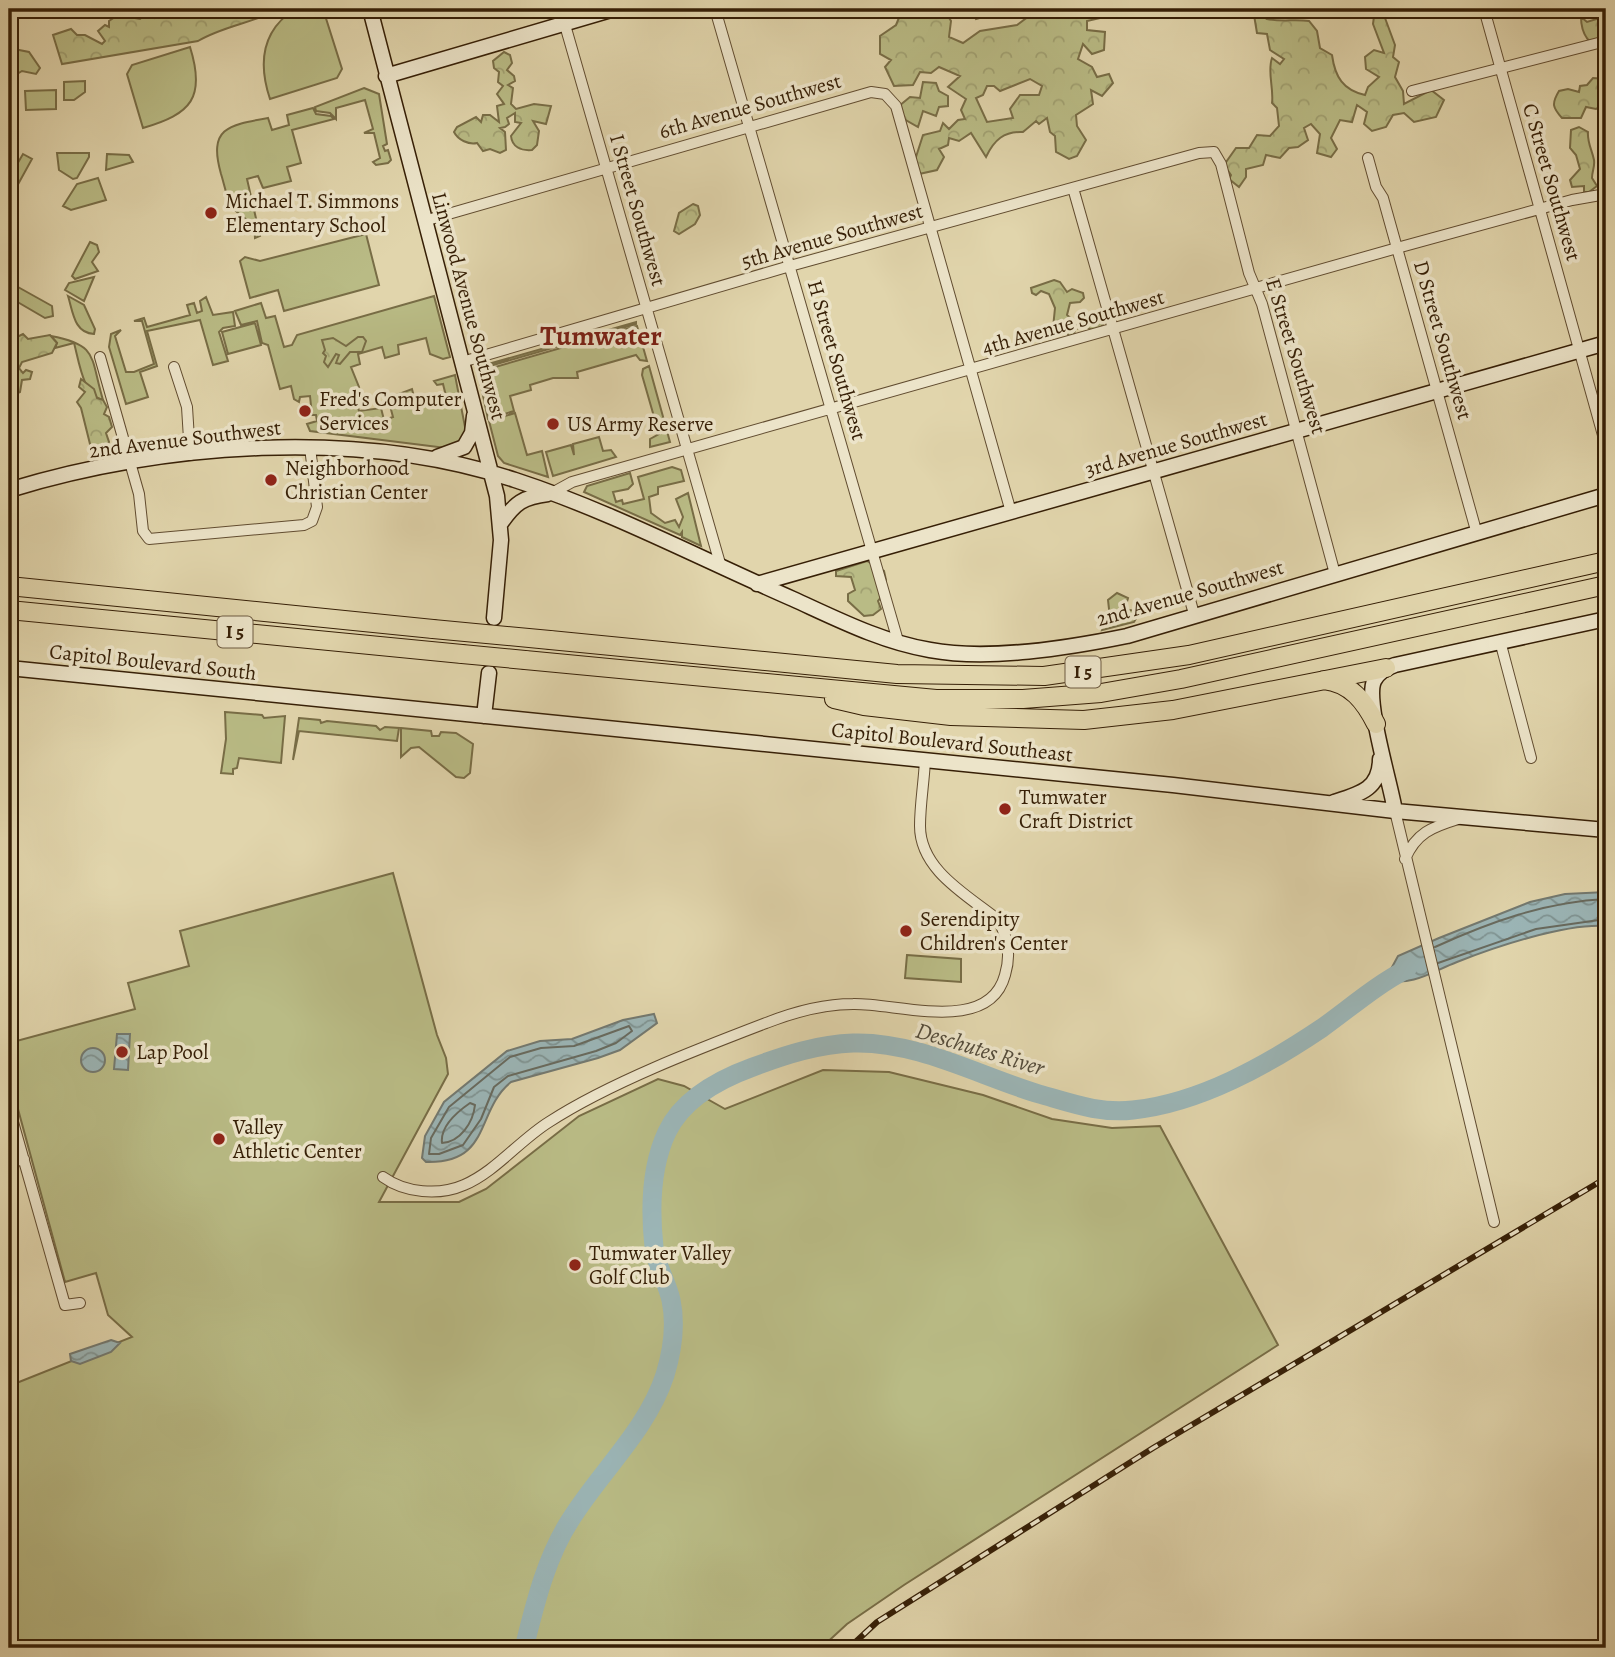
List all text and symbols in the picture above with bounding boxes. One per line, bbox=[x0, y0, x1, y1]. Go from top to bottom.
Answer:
street label: 6th Avenue Southwest bbox=[656, 67, 844, 145]
street label: C Street Southwest bbox=[1516, 100, 1588, 264]
street label: I Street Southwest bbox=[603, 131, 673, 289]
place label: Michael T. Simmons Elementary School bbox=[225, 187, 399, 239]
street label: Linwood Avenue Southwest bbox=[425, 189, 513, 423]
street label: 5th Avenue Southwest bbox=[738, 197, 926, 275]
marker: Michael T. Simmons Elementary School bbox=[203, 205, 219, 221]
street label: D Street Southwest bbox=[1407, 257, 1479, 423]
street label: E Street Southwest bbox=[1259, 274, 1333, 438]
street label: H Street Southwest bbox=[801, 277, 873, 443]
street label: 4th Avenue Southwest bbox=[979, 283, 1167, 361]
district label: Tumwater bbox=[540, 317, 662, 355]
place label: Fred's Computer Services bbox=[319, 385, 462, 437]
marker: Fred's Computer Services bbox=[297, 403, 313, 419]
street label: 3rd Avenue Southwest bbox=[1082, 405, 1270, 483]
place label: US Army Reserve bbox=[567, 410, 713, 438]
street label: 2nd Avenue Southwest bbox=[87, 413, 283, 465]
marker: US Army Reserve bbox=[545, 416, 561, 432]
place label: Neighborhood Christian Center bbox=[285, 454, 428, 506]
marker: Neighborhood Christian Center bbox=[263, 472, 279, 488]
street label: 2nd Avenue Southwest bbox=[1093, 553, 1287, 633]
road number: I 5 bbox=[218, 617, 252, 648]
street label: Capitol Boulevard South bbox=[48, 637, 258, 687]
road number: I 5 bbox=[1066, 656, 1100, 688]
street label: Capitol Boulevard Southeast bbox=[830, 715, 1074, 769]
place label: Tumwater Craft District bbox=[1019, 783, 1133, 835]
marker: Tumwater Craft District bbox=[997, 801, 1013, 817]
place label: Serendipity Children's Center bbox=[920, 905, 1068, 957]
marker: Serendipity Children's Center bbox=[898, 923, 914, 939]
water label: Deschutes River bbox=[912, 1015, 1049, 1084]
place label: Lap Pool bbox=[136, 1038, 208, 1066]
marker: Lap Pool bbox=[114, 1044, 130, 1060]
place label: Valley Athletic Center bbox=[232, 1113, 362, 1165]
marker: Valley Athletic Center bbox=[211, 1131, 227, 1147]
place label: Tumwater Valley Golf Club bbox=[589, 1239, 732, 1291]
marker: Tumwater Valley Golf Club bbox=[567, 1257, 583, 1273]

